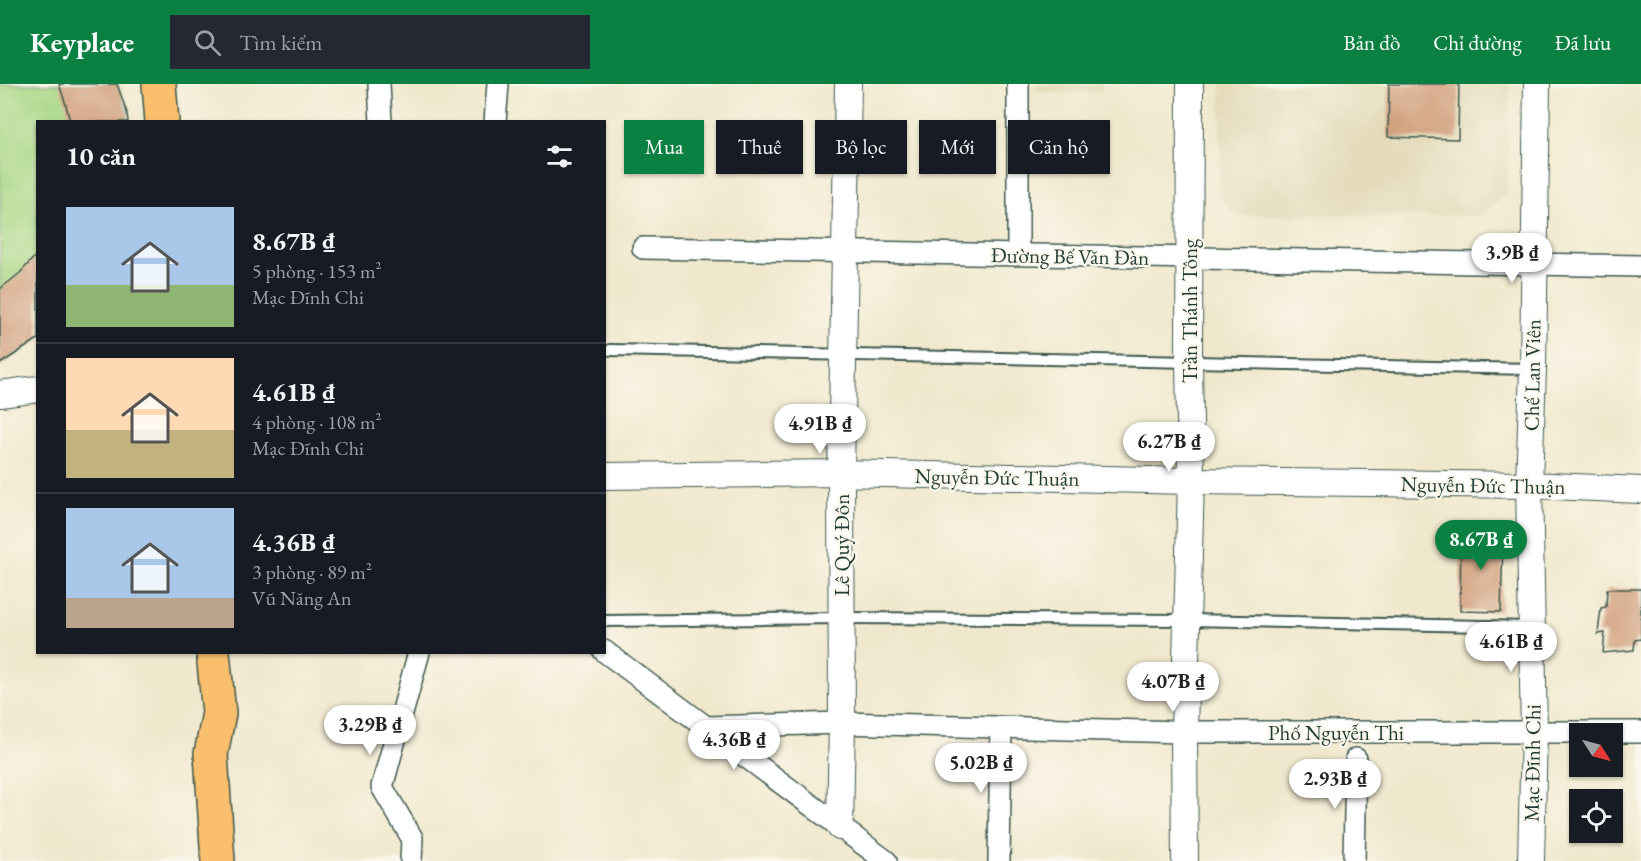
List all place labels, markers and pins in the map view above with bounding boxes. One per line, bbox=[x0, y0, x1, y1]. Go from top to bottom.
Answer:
pin: 3.9B ₫ bbox=[1463, 233, 1561, 284]
pin: 4.91B ₫ bbox=[765, 404, 875, 455]
pin: 6.27B ₫ bbox=[1114, 422, 1224, 473]
pin: 8.67B ₫ bbox=[1426, 520, 1536, 571]
pin: 4.61B ₫ bbox=[1456, 622, 1566, 673]
pin: 4.07B ₫ bbox=[1118, 662, 1228, 713]
pin: 3.29B ₫ bbox=[315, 705, 425, 756]
pin: 4.36B ₫ bbox=[679, 720, 789, 771]
pin: 5.02B ₫ bbox=[926, 743, 1036, 794]
pin: 2.93B ₫ bbox=[1280, 759, 1390, 810]

